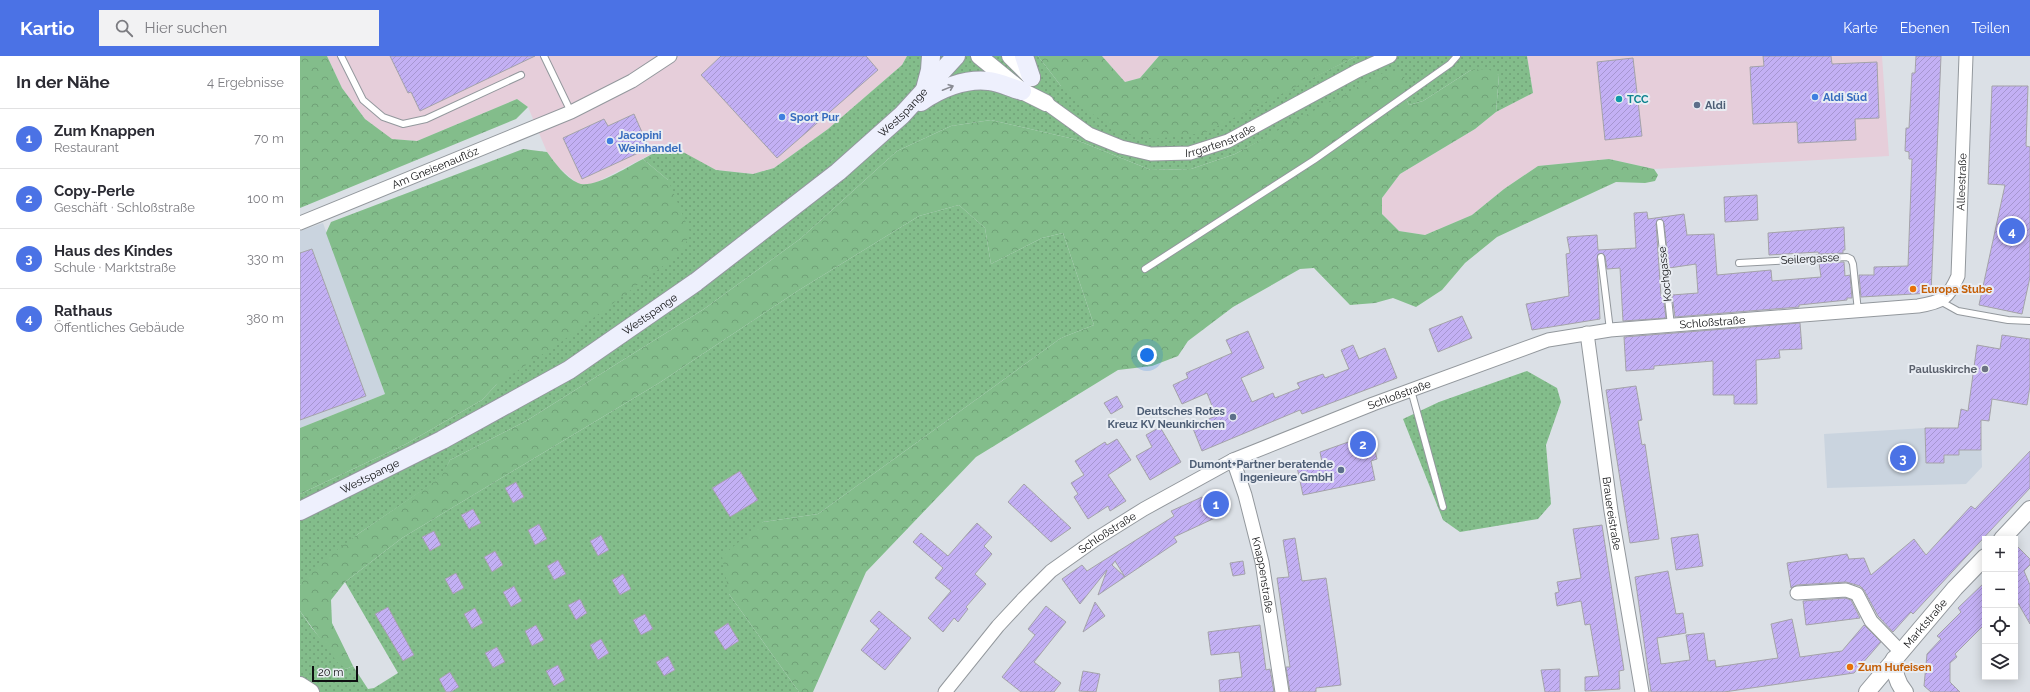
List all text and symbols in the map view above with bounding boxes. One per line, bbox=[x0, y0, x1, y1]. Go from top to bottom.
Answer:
search box bbox=[99, 10, 379, 46]
text: Kartio bbox=[20, 17, 75, 39]
icon: search bbox=[113, 17, 135, 39]
text: Hier suchen bbox=[145, 19, 227, 37]
text: Karte bbox=[1843, 20, 1878, 36]
text: Ebenen bbox=[1900, 20, 1950, 36]
text: Teilen bbox=[1972, 20, 2010, 36]
text: In der Nähe bbox=[16, 72, 110, 92]
text: 4 Ergebnisse bbox=[207, 75, 284, 90]
one-way arrow bbox=[941, 84, 953, 92]
street label: Westspange bbox=[876, 85, 930, 140]
place label: Aldi Süd bbox=[1823, 91, 1867, 104]
marker: Aldi Süd bbox=[1810, 92, 1820, 102]
place label: TCC bbox=[1627, 93, 1649, 106]
marker: TCC bbox=[1614, 94, 1624, 104]
place label: Aldi bbox=[1705, 99, 1726, 112]
marker: Aldi bbox=[1692, 100, 1702, 110]
place label: Sport Pur bbox=[790, 111, 840, 124]
marker: Sport Pur bbox=[777, 112, 787, 122]
street label: Irrgartenstraße bbox=[1185, 121, 1258, 160]
text: Zum Knappen bbox=[54, 122, 155, 140]
place label: Jacopini Weinhandel bbox=[618, 129, 682, 155]
text: 1 bbox=[26, 131, 32, 146]
text: 70 m bbox=[254, 131, 284, 146]
marker: Jacopini Weinhandel bbox=[605, 136, 615, 146]
text: Restaurant bbox=[54, 140, 119, 155]
street label: Am Gneisenauflöz bbox=[390, 144, 481, 191]
street label: Alleestraße bbox=[1954, 152, 1969, 211]
text: Copy-Perle bbox=[54, 182, 135, 200]
text: 2 bbox=[25, 191, 33, 206]
text: 100 m bbox=[247, 191, 284, 206]
text: Geschäft · Schloßstraße bbox=[54, 200, 195, 215]
pin: 4 bbox=[1999, 216, 2025, 246]
text: Haus des Kindes bbox=[54, 242, 173, 260]
street label: Kochgasse bbox=[1656, 245, 1674, 302]
text: 3 bbox=[25, 251, 33, 266]
text: 330 m bbox=[247, 251, 284, 266]
street label: Seilergasse bbox=[1780, 251, 1840, 267]
text: Schule · Marktstraße bbox=[54, 260, 176, 275]
place label: Europa Stube bbox=[1921, 283, 1993, 296]
marker: Europa Stube bbox=[1908, 284, 1918, 294]
street label: Westspange bbox=[620, 290, 680, 338]
text: Rathaus bbox=[54, 302, 112, 320]
text: 4 bbox=[25, 311, 33, 326]
text: 380 m bbox=[246, 311, 284, 326]
street label: Schloßstraße bbox=[1679, 313, 1746, 331]
text: Öffentliches Gebäude bbox=[54, 320, 184, 335]
your location bbox=[1137, 345, 1157, 365]
place label: Pauluskirche bbox=[1909, 363, 1977, 376]
marker: Pauluskirche bbox=[1980, 364, 1990, 374]
street label: Schloßstraße bbox=[1366, 377, 1433, 412]
place label: Deutsches Rotes Kreuz KV Neunkirchen bbox=[1107, 405, 1226, 431]
marker: Deutsches Rotes Kreuz KV Neunkirchen bbox=[1228, 412, 1238, 422]
pin: 2 bbox=[1350, 429, 1376, 459]
pin: 3 bbox=[1890, 443, 1916, 473]
street label: Westspange bbox=[338, 456, 402, 496]
place label: Dumont+Partner beratende Ingenieure GmbH bbox=[1189, 458, 1333, 484]
marker: Dumont+Partner beratende Ingenieure GmbH bbox=[1336, 465, 1346, 475]
street label: Brauereistraße bbox=[1600, 476, 1624, 552]
pin: 1 bbox=[1203, 489, 1229, 519]
street label: Schloßstraße bbox=[1076, 509, 1139, 556]
street label: Knappenstraße bbox=[1249, 535, 1276, 614]
map controls bbox=[1982, 536, 2018, 680]
button: + bbox=[1982, 536, 2018, 572]
button: − bbox=[1982, 572, 2018, 608]
street label: Marktstraße bbox=[1901, 596, 1950, 651]
button: locate bbox=[1982, 608, 2018, 644]
button: layers bbox=[1982, 644, 2018, 680]
place label: Zum Hufeisen bbox=[1858, 661, 1932, 674]
marker: Zum Hufeisen bbox=[1845, 662, 1855, 672]
scale bar bbox=[312, 664, 358, 683]
text: 20 m bbox=[318, 666, 343, 679]

